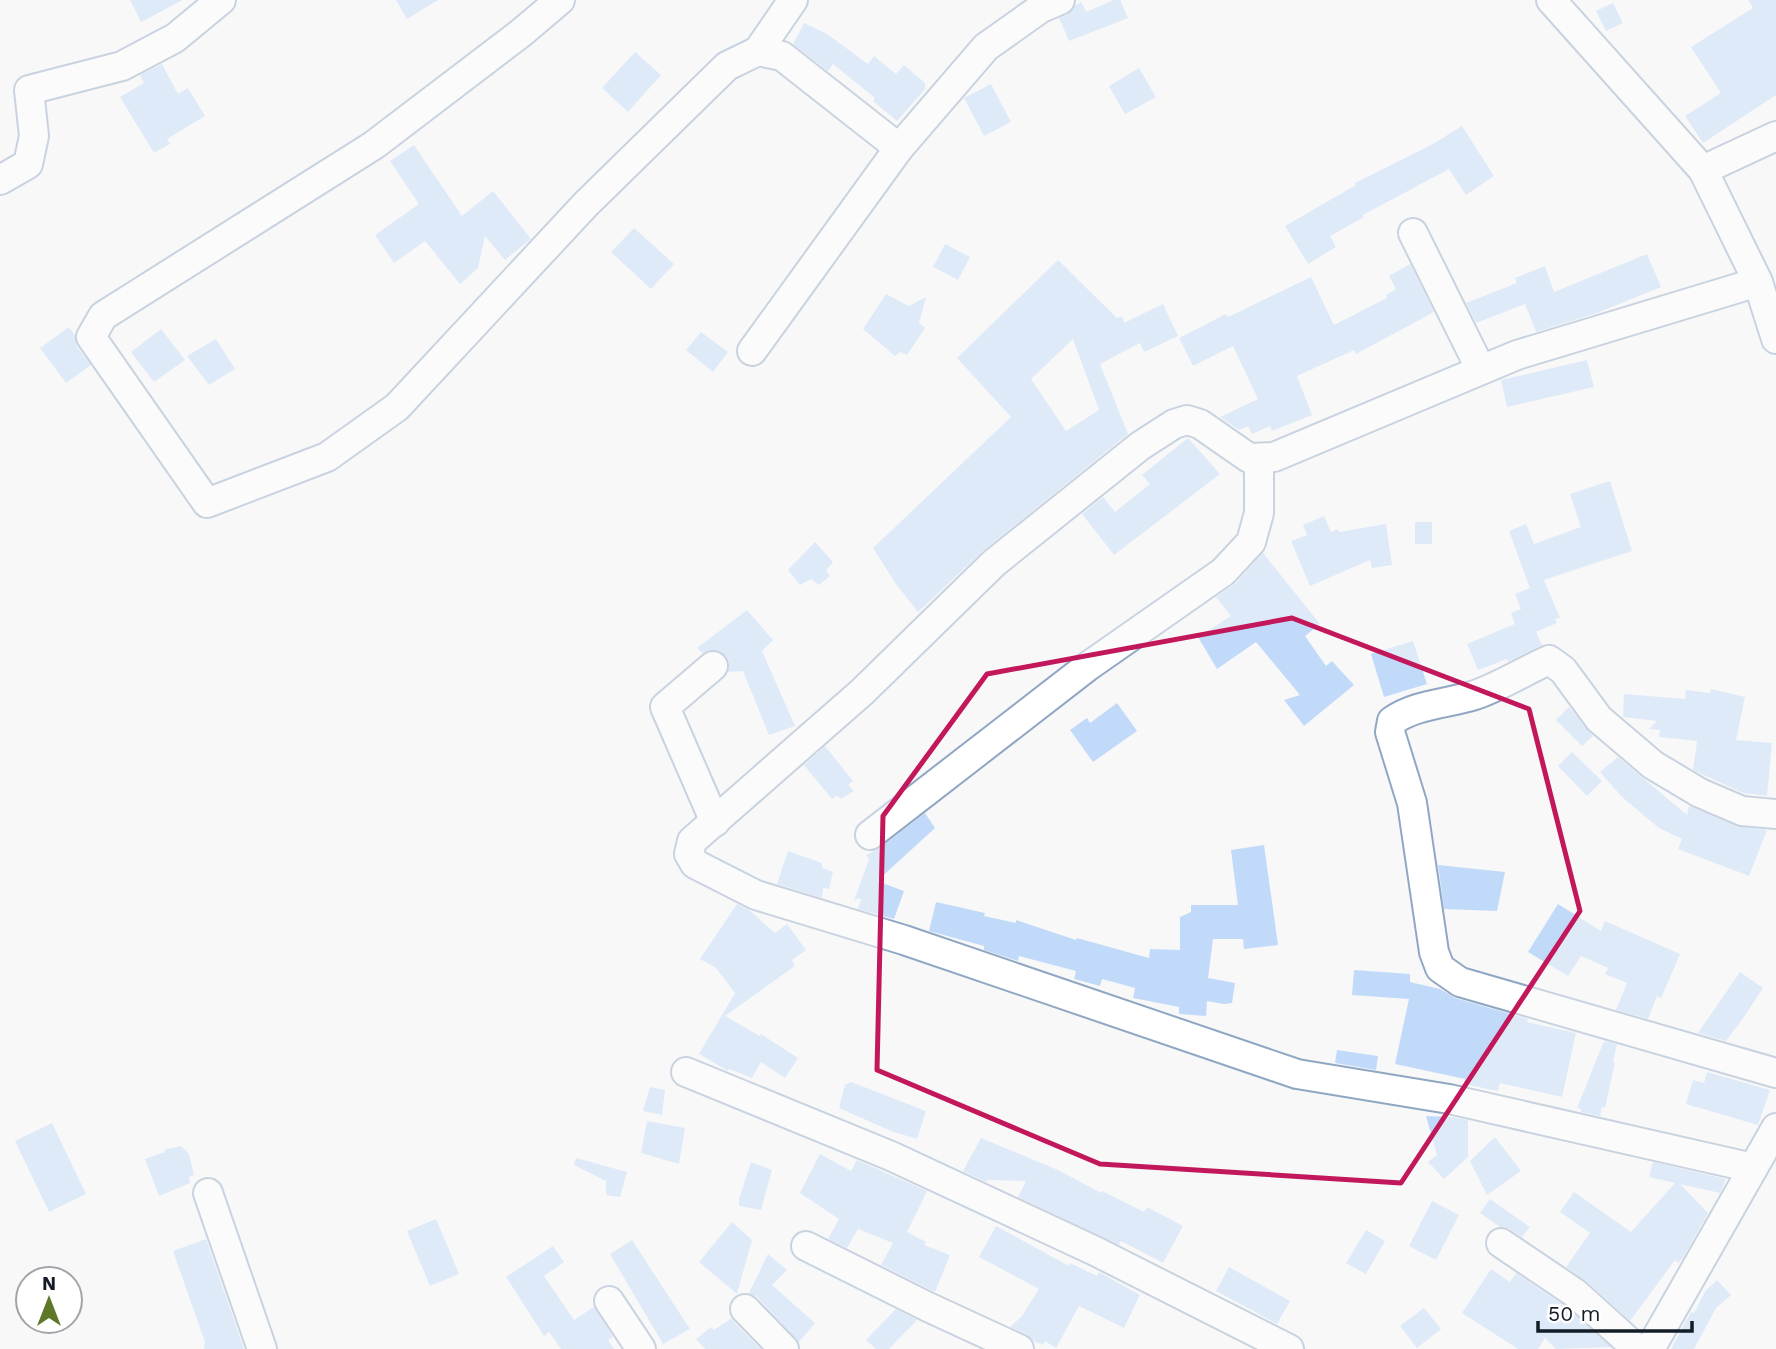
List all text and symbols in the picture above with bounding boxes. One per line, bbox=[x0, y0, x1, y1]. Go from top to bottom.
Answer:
north arrow bbox=[14, 1265, 84, 1335]
text: N bbox=[42, 1272, 56, 1295]
scale bar bbox=[1538, 1290, 1692, 1334]
text: 50 m bbox=[1548, 1301, 1600, 1326]

